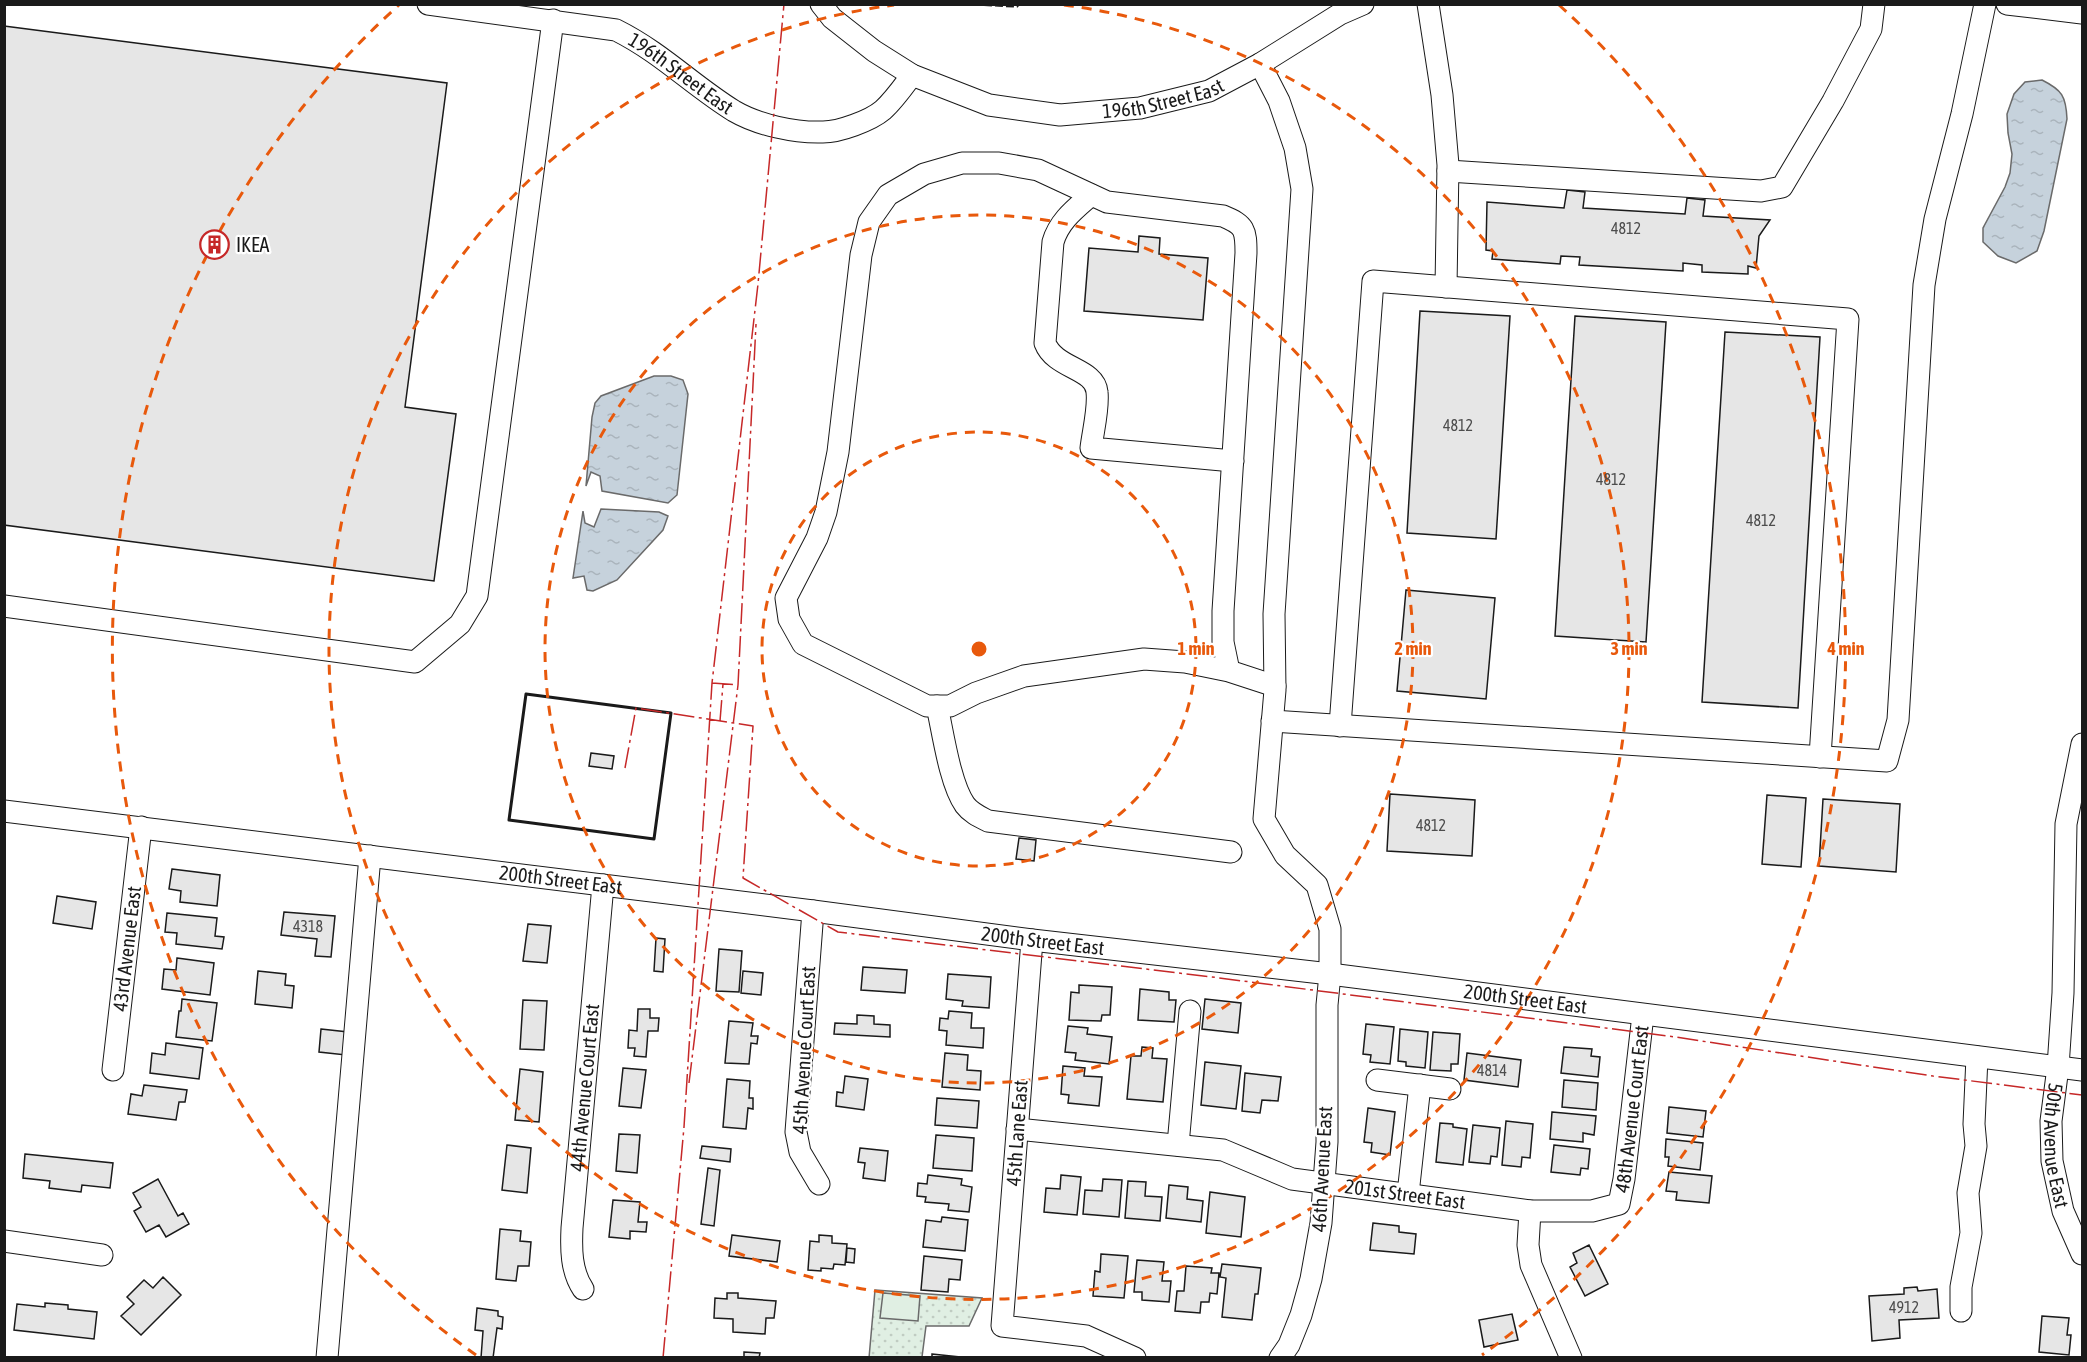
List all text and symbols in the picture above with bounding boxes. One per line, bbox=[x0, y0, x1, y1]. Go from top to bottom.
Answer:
street label: 196th Street East bbox=[625, 27, 738, 119]
street label: 196th Street East bbox=[1101, 73, 1228, 122]
house number: 4812 bbox=[1611, 219, 1641, 237]
building icon: IKEA bbox=[199, 229, 231, 261]
place label: IKEA bbox=[236, 233, 269, 256]
house number: 4812 bbox=[1443, 416, 1473, 434]
house number: 4812 bbox=[1596, 470, 1626, 488]
house number: 4812 bbox=[1746, 511, 1776, 529]
text: 1 min bbox=[1178, 638, 1215, 659]
text: 2 min bbox=[1395, 638, 1432, 659]
text: 3 min bbox=[1611, 638, 1648, 659]
text: 4 min bbox=[1827, 638, 1865, 659]
centre of rings bbox=[969, 639, 989, 659]
house number: 4812 bbox=[1416, 816, 1446, 834]
street label: 200th Street East bbox=[498, 860, 624, 898]
street label: 43rd Avenue East bbox=[108, 885, 145, 1013]
house number: 4318 bbox=[293, 917, 323, 935]
street label: 200th Street East bbox=[980, 921, 1106, 959]
street label: 45th Avenue Court East bbox=[788, 965, 819, 1134]
street label: 200th Street East bbox=[1463, 979, 1589, 1018]
street label: 44th Avenue Court East bbox=[565, 1003, 603, 1172]
street label: 48th Avenue Court East bbox=[1610, 1024, 1653, 1194]
house number: 4814 bbox=[1477, 1061, 1507, 1079]
street label: 45th Lane East bbox=[1001, 1079, 1032, 1187]
street label: 50th Avenue East bbox=[2040, 1082, 2074, 1210]
street label: 46th Avenue East bbox=[1307, 1105, 1336, 1232]
street label: 201st Street East bbox=[1344, 1174, 1467, 1213]
house number: 4912 bbox=[1889, 1298, 1919, 1316]

